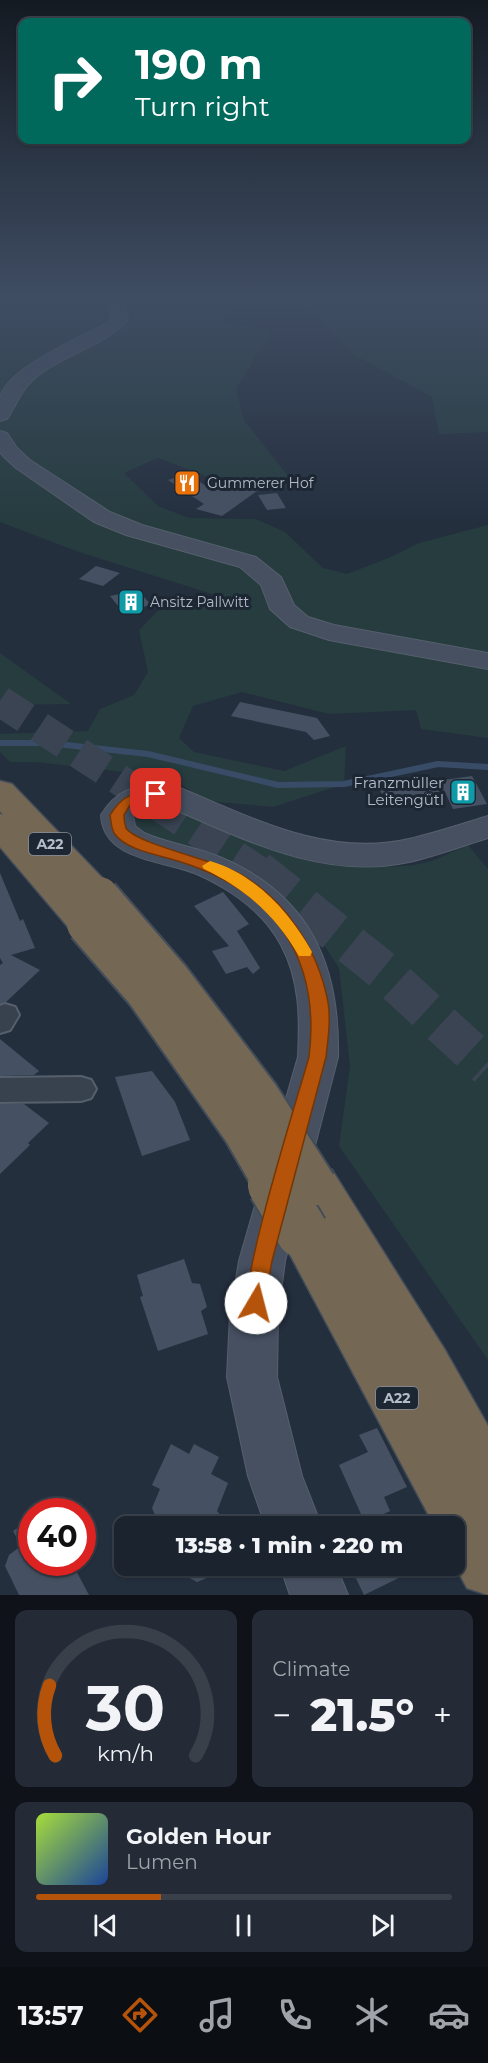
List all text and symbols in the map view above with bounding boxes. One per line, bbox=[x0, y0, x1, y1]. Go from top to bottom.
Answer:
text: 190 m bbox=[135, 38, 263, 90]
icon: right bbox=[36, 42, 114, 120]
text: Turn right bbox=[135, 90, 270, 123]
restaurant icon: Gummerer Hof bbox=[172, 468, 202, 498]
place label: Gummerer Hof bbox=[207, 474, 315, 492]
building icon: Ansitz Pallwitt bbox=[116, 587, 146, 617]
place label: Ansitz Pallwitt bbox=[150, 593, 250, 611]
pin bbox=[130, 768, 181, 819]
place label: Franzmüller Leitengütl bbox=[353, 773, 444, 809]
icon: arrive bbox=[139, 777, 172, 810]
building icon: Franzmüller Leitengütl bbox=[448, 777, 478, 807]
road number: A22 bbox=[29, 833, 71, 855]
position arrow bbox=[224, 1271, 288, 1335]
road number: A22 bbox=[376, 1387, 418, 1409]
speed limit sign: 40 bbox=[18, 1498, 96, 1576]
text: 13:58 · 1 min · 220 m bbox=[176, 1532, 403, 1559]
text: Climate bbox=[273, 1657, 350, 1681]
text: 30 bbox=[85, 1670, 165, 1746]
text: 21.5° bbox=[310, 1687, 414, 1742]
text: − bbox=[273, 1695, 291, 1735]
text: + bbox=[433, 1695, 452, 1735]
text: km/h bbox=[97, 1740, 154, 1766]
text: Golden Hour bbox=[126, 1823, 271, 1850]
text: Lumen bbox=[126, 1850, 198, 1874]
icon: previous bbox=[89, 1909, 122, 1942]
icon: pause bbox=[227, 1909, 260, 1942]
icon: next bbox=[366, 1909, 399, 1942]
icon: directions bbox=[119, 1994, 161, 2036]
icon: music bbox=[196, 1994, 238, 2036]
icon: phone bbox=[274, 1994, 316, 2036]
icon: climate bbox=[351, 1994, 393, 2036]
icon: car bbox=[428, 1994, 470, 2036]
text: 13:57 bbox=[18, 1999, 84, 2032]

